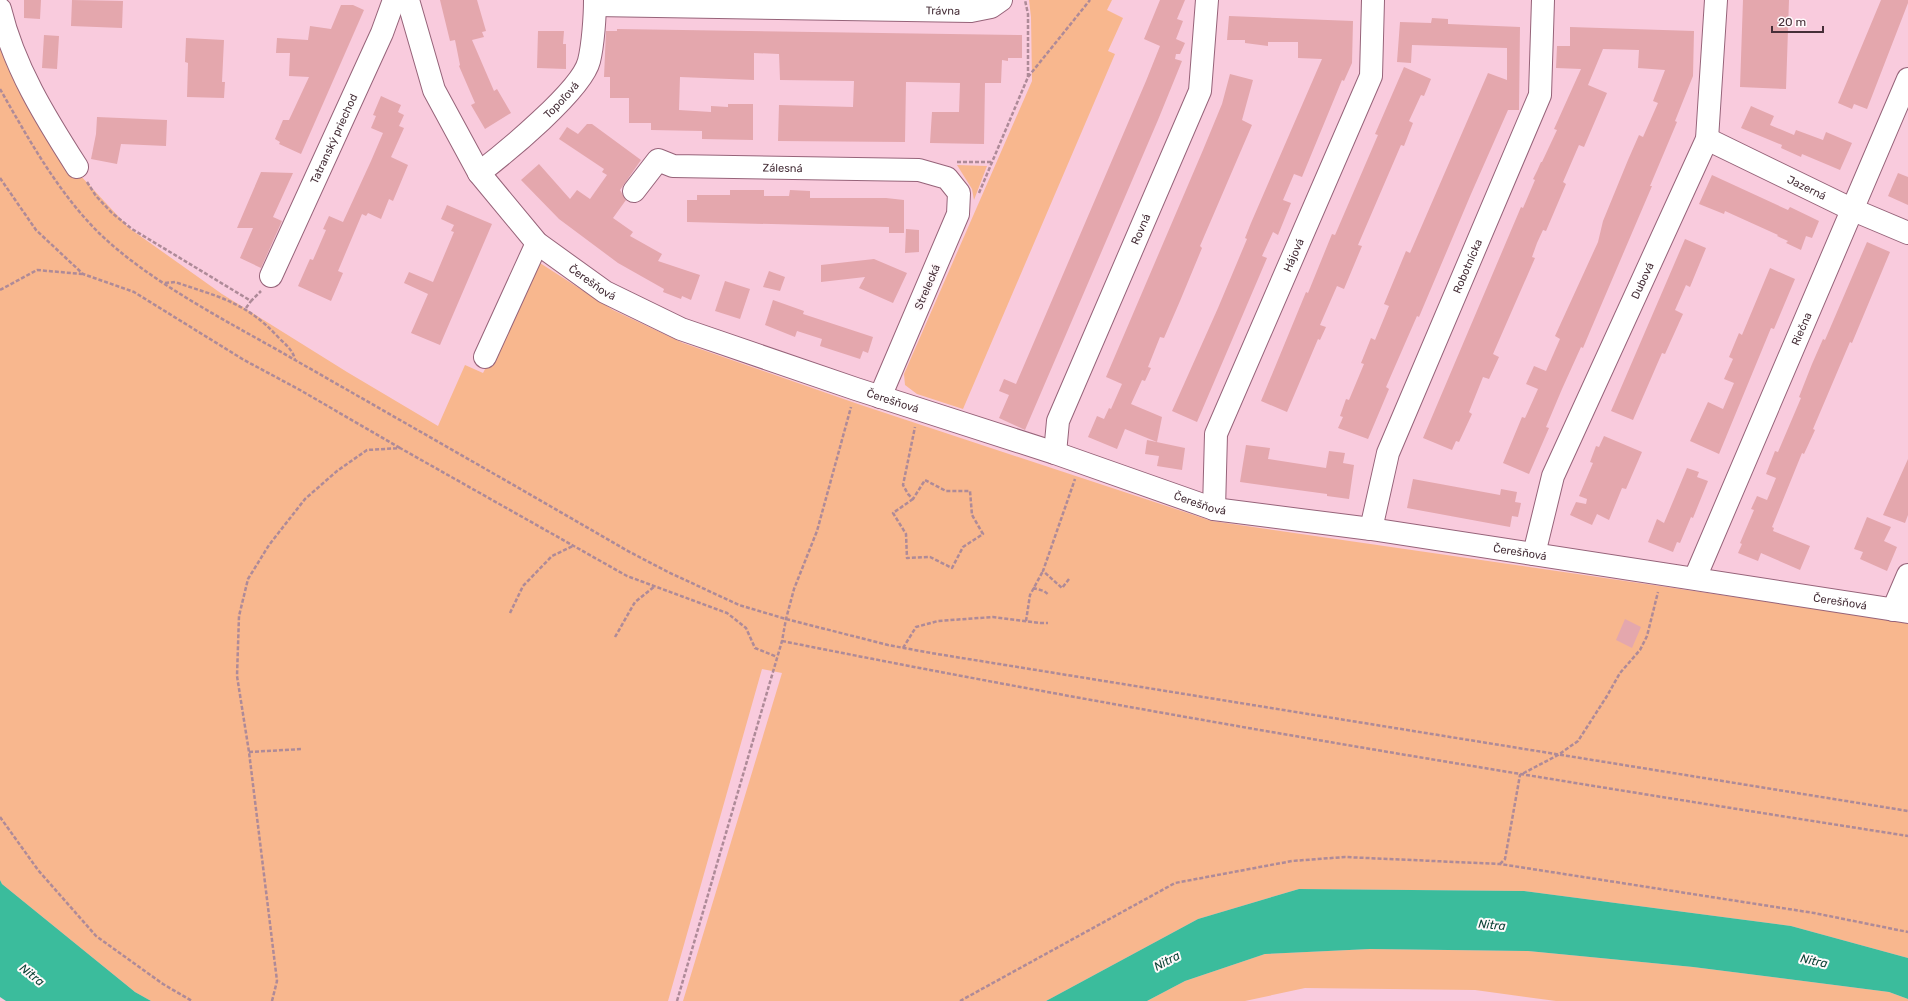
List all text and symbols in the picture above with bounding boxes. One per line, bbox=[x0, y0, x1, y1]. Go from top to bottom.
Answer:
street label: Trávna bbox=[926, 4, 960, 18]
scale bar bbox=[1772, 8, 1823, 34]
text: 20 m bbox=[1778, 15, 1806, 29]
street label: Topoľová bbox=[541, 79, 582, 121]
street label: Tatranský priechod bbox=[308, 92, 360, 186]
street label: Zálesná bbox=[763, 161, 803, 175]
street label: Jazerná bbox=[1785, 173, 1828, 203]
street label: Rovná bbox=[1129, 212, 1153, 247]
street label: Hájová bbox=[1281, 237, 1307, 274]
street label: Robotnícka bbox=[1451, 237, 1485, 295]
street label: Dubová bbox=[1629, 261, 1657, 301]
street label: Čerešňová bbox=[566, 262, 618, 303]
street label: Strelecká bbox=[912, 263, 943, 312]
street label: Riečna bbox=[1789, 310, 1815, 348]
street label: Čerešňová bbox=[865, 387, 920, 416]
street label: Čerešňová bbox=[1172, 489, 1227, 517]
street label: Čerešňová bbox=[1492, 542, 1548, 563]
street label: Čerešňová bbox=[1812, 591, 1868, 613]
water label: Nitra bbox=[1478, 917, 1506, 933]
water label: Nitra bbox=[1152, 948, 1182, 974]
water label: Nitra bbox=[1799, 951, 1829, 971]
water label: Nitra bbox=[17, 961, 47, 989]

